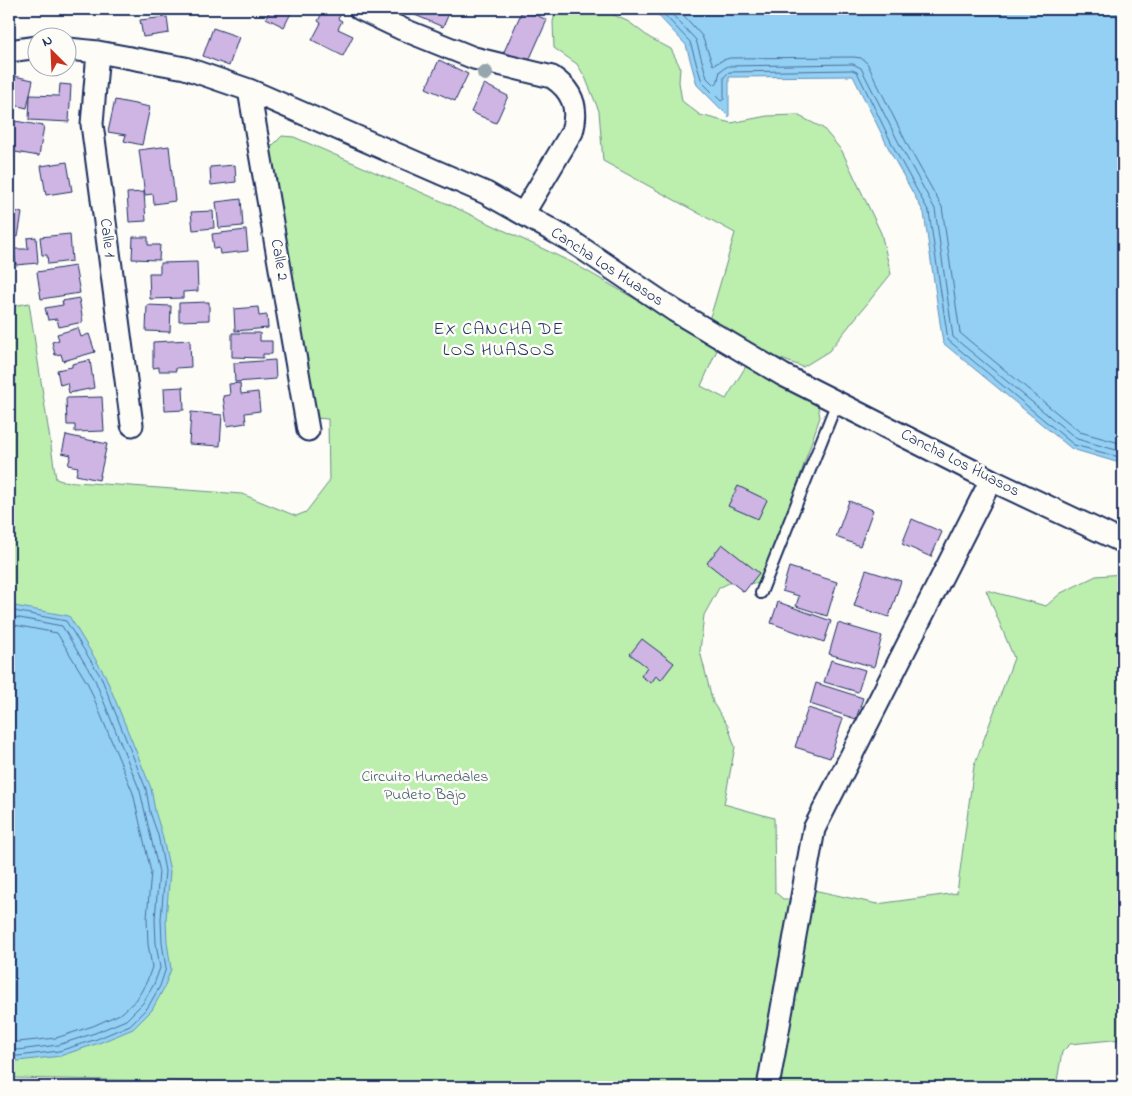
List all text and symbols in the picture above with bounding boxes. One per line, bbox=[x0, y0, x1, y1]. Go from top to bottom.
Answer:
north arrow bbox=[28, 28, 78, 78]
text: N bbox=[39, 30, 56, 53]
street label: Calle 1 bbox=[93, 217, 121, 259]
street label: Cancha Los Huasos bbox=[546, 221, 668, 313]
street label: Calle 2 bbox=[264, 237, 294, 283]
district label: EX CANCHA DE LOS HUASOS bbox=[434, 317, 564, 364]
street label: Cancha Los Huasos bbox=[896, 423, 1024, 503]
park label: Circuito Humedales Pudeto Bajo bbox=[361, 765, 489, 807]

